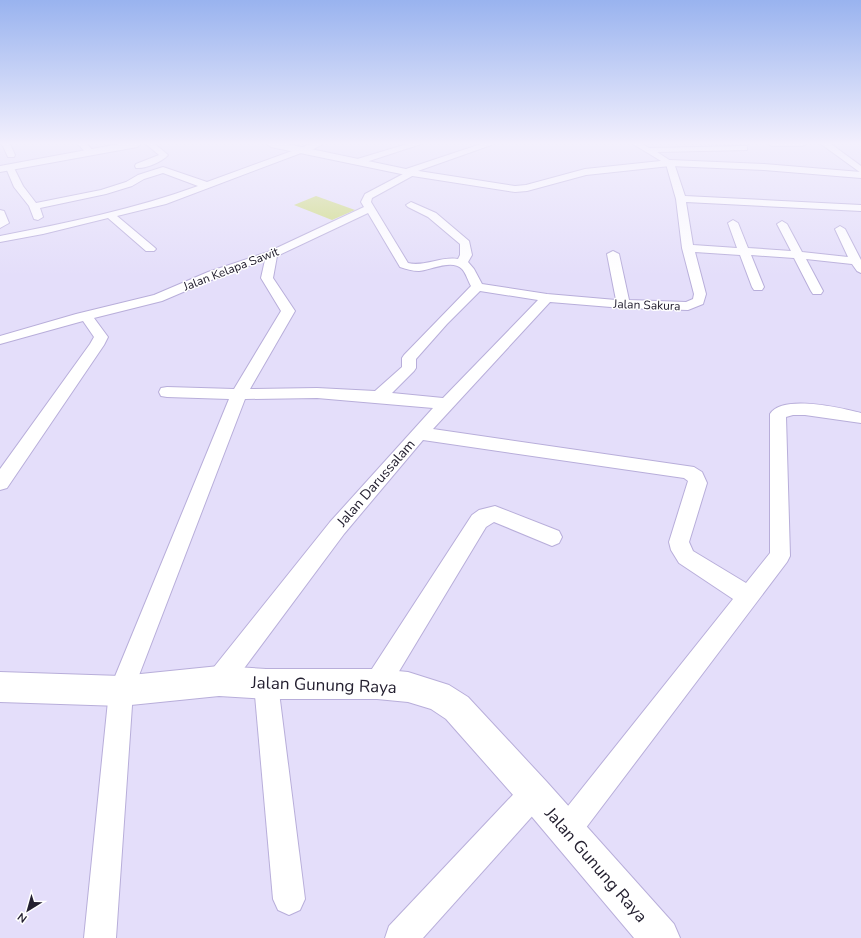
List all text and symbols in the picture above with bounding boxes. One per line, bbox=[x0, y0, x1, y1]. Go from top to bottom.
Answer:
street label: Jalan Kelapa Sawit bbox=[180, 243, 282, 295]
street label: Jalan Sakura bbox=[612, 296, 681, 314]
street label: Jalan Darussalam bbox=[332, 435, 419, 532]
street label: Jalan Gunung Raya bbox=[250, 671, 397, 699]
street label: Jalan Gunung Raya bbox=[539, 802, 652, 927]
north arrow bbox=[8, 890, 48, 930]
text: N bbox=[14, 909, 30, 926]

